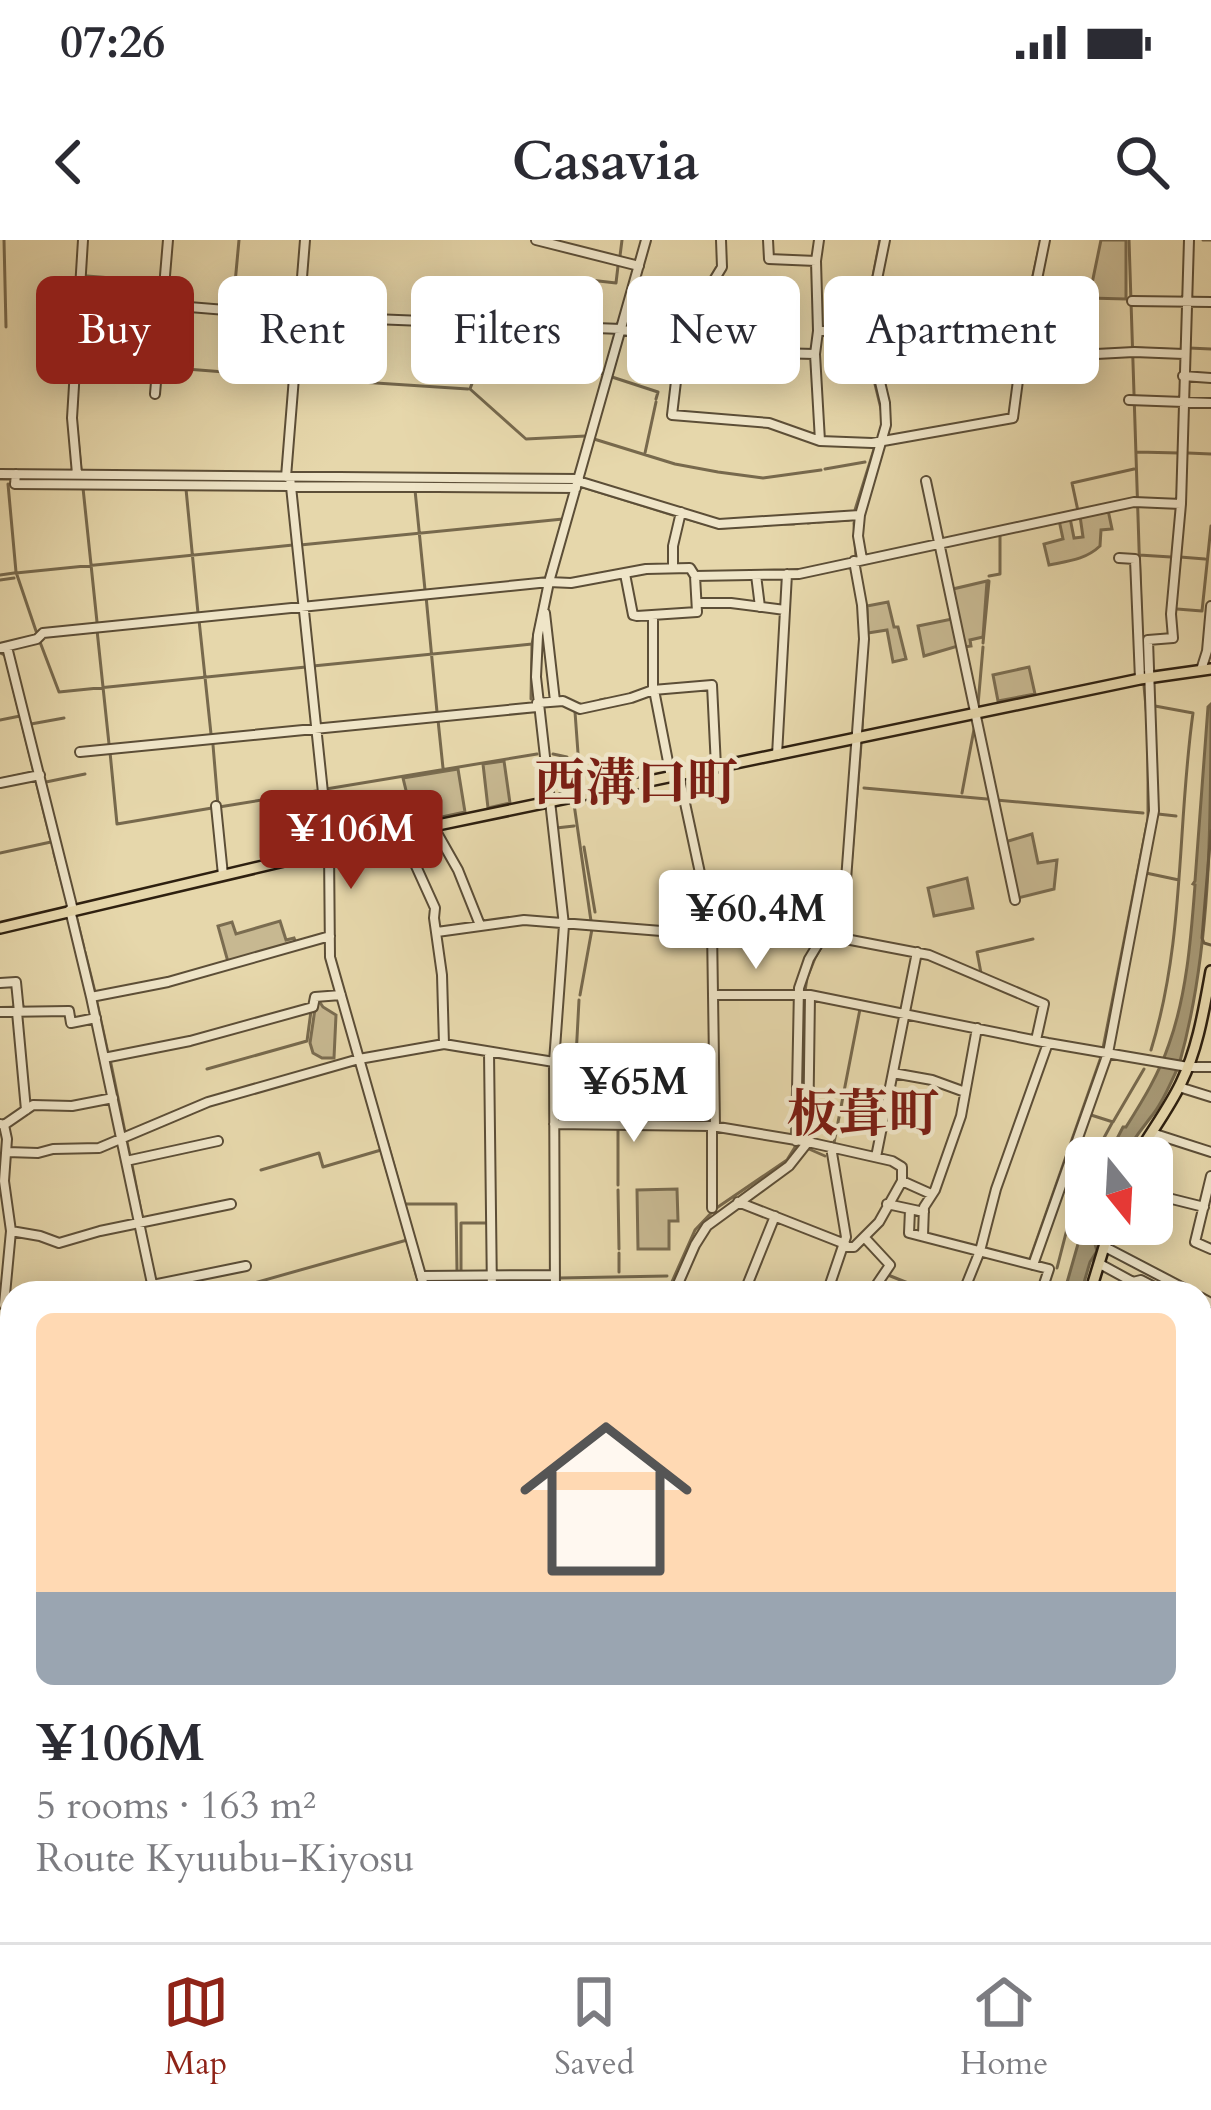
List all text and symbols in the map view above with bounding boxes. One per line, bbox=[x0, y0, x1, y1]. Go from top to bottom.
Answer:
text: 07:26 bbox=[60, 12, 165, 73]
text: Casavia bbox=[512, 126, 699, 199]
icon: back bbox=[36, 129, 102, 195]
icon: search bbox=[1109, 129, 1175, 195]
chip: Buy bbox=[36, 276, 194, 384]
chip: Rent bbox=[218, 276, 387, 384]
chip: Filters bbox=[411, 276, 603, 384]
chip: New bbox=[627, 276, 800, 384]
chip: Apartment bbox=[824, 276, 1099, 384]
district label: 西溝口町 bbox=[534, 749, 738, 819]
pin: ¥106M bbox=[267, 790, 435, 892]
text: ¥106M bbox=[287, 802, 415, 855]
pin: ¥60.4M bbox=[658, 870, 854, 972]
text: ¥60.4M bbox=[686, 882, 826, 935]
pin: ¥65M bbox=[563, 1043, 705, 1145]
text: ¥65M bbox=[580, 1055, 688, 1108]
district label: 板葺町 bbox=[786, 1080, 940, 1150]
north arrow bbox=[1065, 1137, 1173, 1245]
map controls bbox=[1065, 1137, 1173, 1245]
icon: home bbox=[498, 1391, 714, 1607]
text: ¥106M bbox=[36, 1709, 205, 1779]
text: 5 rooms · 163 m² bbox=[36, 1779, 316, 1832]
text: Route Kyuubu-Kiyosu bbox=[36, 1832, 414, 1885]
tab: Map bbox=[163, 1969, 229, 2086]
tab: Saved bbox=[554, 1969, 634, 2086]
tab: Home bbox=[960, 1969, 1048, 2086]

